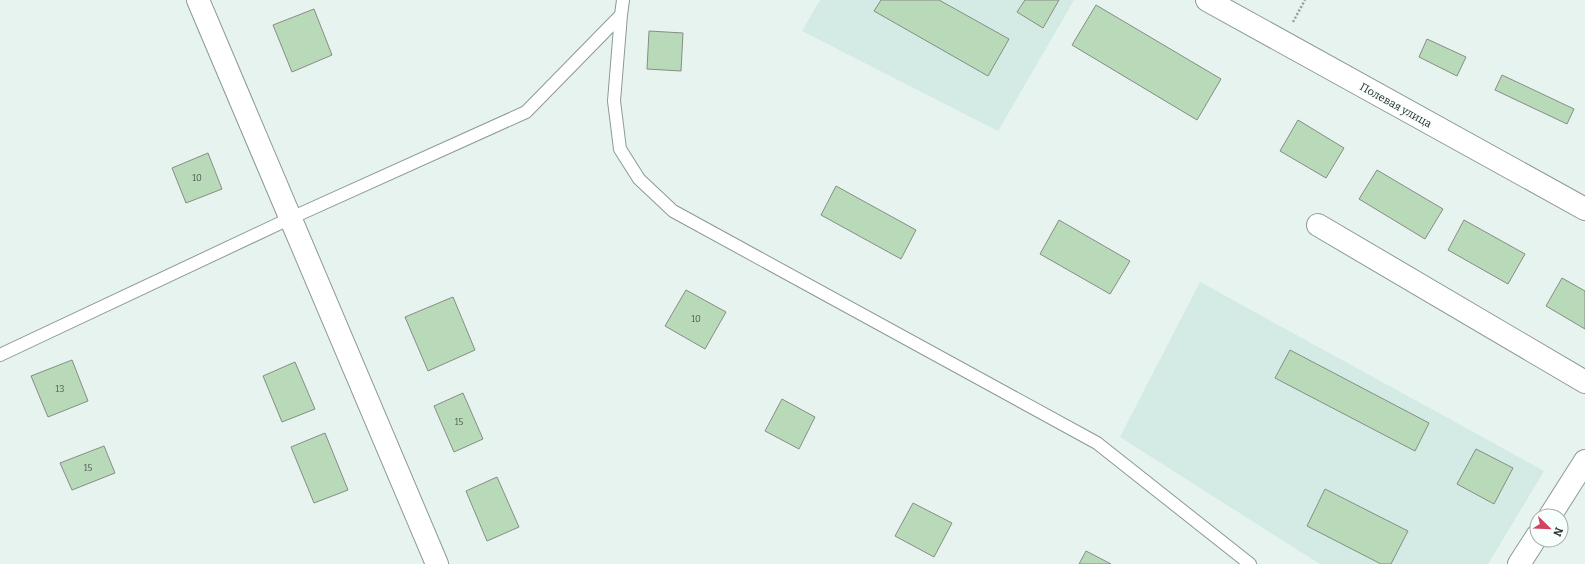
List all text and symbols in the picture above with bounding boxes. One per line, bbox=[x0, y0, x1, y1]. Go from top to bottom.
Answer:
street label: Полевая улица bbox=[1358, 80, 1434, 131]
house number: 10 bbox=[192, 173, 202, 183]
house number: 10 bbox=[691, 314, 701, 324]
house number: 13 bbox=[56, 384, 64, 394]
house number: 15 bbox=[455, 417, 463, 427]
house number: 15 bbox=[84, 463, 92, 473]
north arrow bbox=[1529, 508, 1569, 548]
text: N bbox=[1550, 525, 1565, 539]

